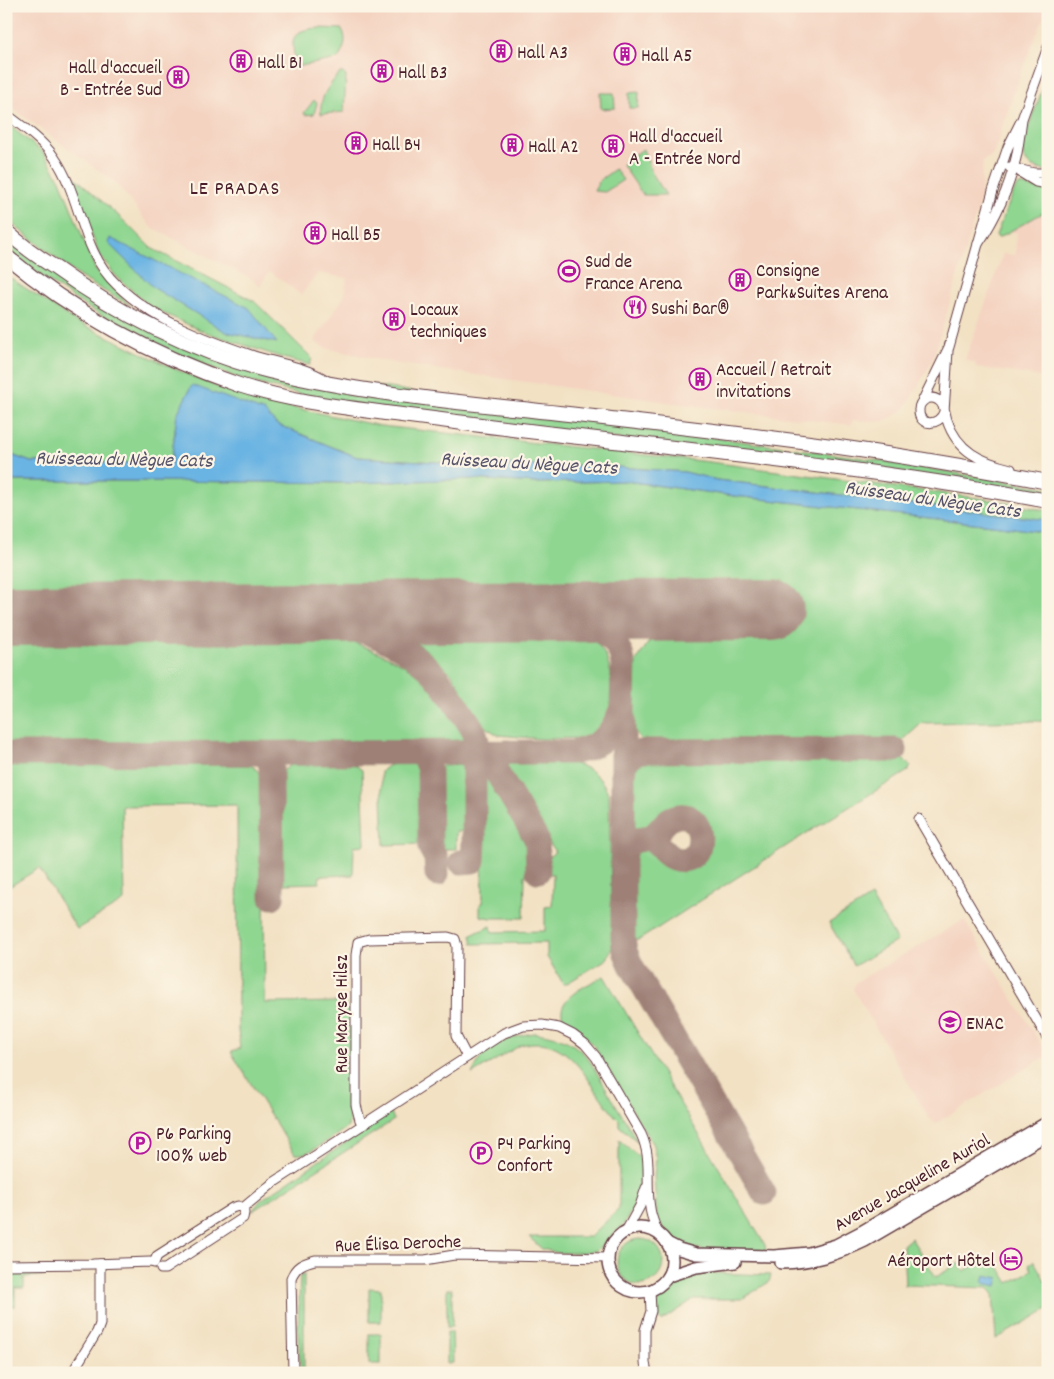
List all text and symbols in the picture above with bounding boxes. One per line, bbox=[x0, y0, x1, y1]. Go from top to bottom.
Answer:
building icon: Hall A3 bbox=[489, 39, 513, 63]
place label: Hall A3 bbox=[517, 41, 568, 68]
building icon: Hall A5 bbox=[613, 42, 637, 66]
place label: Hall A5 bbox=[641, 44, 692, 71]
building icon: Hall B1 bbox=[229, 49, 253, 73]
place label: Hall B1 bbox=[257, 51, 302, 78]
place label: Hall d'accueil B - Entrée Sud bbox=[60, 56, 162, 105]
building icon: Hall B3 bbox=[370, 59, 394, 83]
place label: Hall B3 bbox=[398, 61, 447, 88]
building icon: Hall d'accueil B - Entrée Sud bbox=[166, 65, 190, 89]
place label: Hall d'accueil A - Entrée Nord bbox=[629, 125, 741, 174]
building icon: Hall B4 bbox=[344, 131, 368, 155]
place label: Hall B4 bbox=[372, 133, 421, 160]
building icon: Hall A2 bbox=[500, 133, 524, 157]
building icon: Hall d'accueil A - Entrée Nord bbox=[601, 134, 625, 158]
place label: Hall A2 bbox=[528, 135, 579, 162]
district label: LE PRADAS bbox=[190, 176, 280, 204]
building icon: Hall B5 bbox=[303, 221, 327, 245]
place label: Hall B5 bbox=[331, 223, 381, 250]
place label: Sud de France Arena bbox=[585, 250, 683, 299]
sports icon: Sud de France Arena bbox=[557, 259, 581, 283]
place label: Consigne Park&Suites Arena bbox=[756, 259, 889, 308]
building icon: Consigne Park&Suites Arena bbox=[728, 268, 752, 292]
restaurant icon: Sushi Bar® bbox=[623, 295, 647, 319]
place label: Sushi Bar® bbox=[651, 297, 730, 324]
place label: Locaux techniques bbox=[410, 298, 487, 347]
building icon: Locaux techniques bbox=[382, 307, 406, 331]
place label: Accueil / Retrait invitations bbox=[716, 358, 831, 407]
building icon: Accueil / Retrait invitations bbox=[688, 367, 712, 391]
water label: Ruisseau du Nègue Cats bbox=[35, 445, 213, 477]
water label: Ruisseau du Nègue Cats bbox=[440, 446, 619, 484]
water label: Ruisseau du Nègue Cats bbox=[843, 475, 1023, 527]
street label: Rue Maryse Hilsz bbox=[330, 955, 357, 1073]
school or university icon: ENAC bbox=[938, 1010, 962, 1034]
place label: ENAC bbox=[966, 1012, 1004, 1039]
place label: P6 Parking 100% web bbox=[156, 1122, 231, 1171]
street label: Avenue Jacqueline Auriol bbox=[830, 1128, 996, 1240]
parking icon: P6 Parking 100% web bbox=[128, 1131, 152, 1155]
place label: P4 Parking Confort bbox=[497, 1132, 571, 1181]
parking icon: P4 Parking Confort bbox=[469, 1141, 493, 1165]
street label: Rue Élisa Deroche bbox=[334, 1230, 462, 1261]
hotel icon: Aéroport Hôtel bbox=[999, 1247, 1023, 1271]
place label: Aéroport Hôtel bbox=[887, 1249, 995, 1276]

